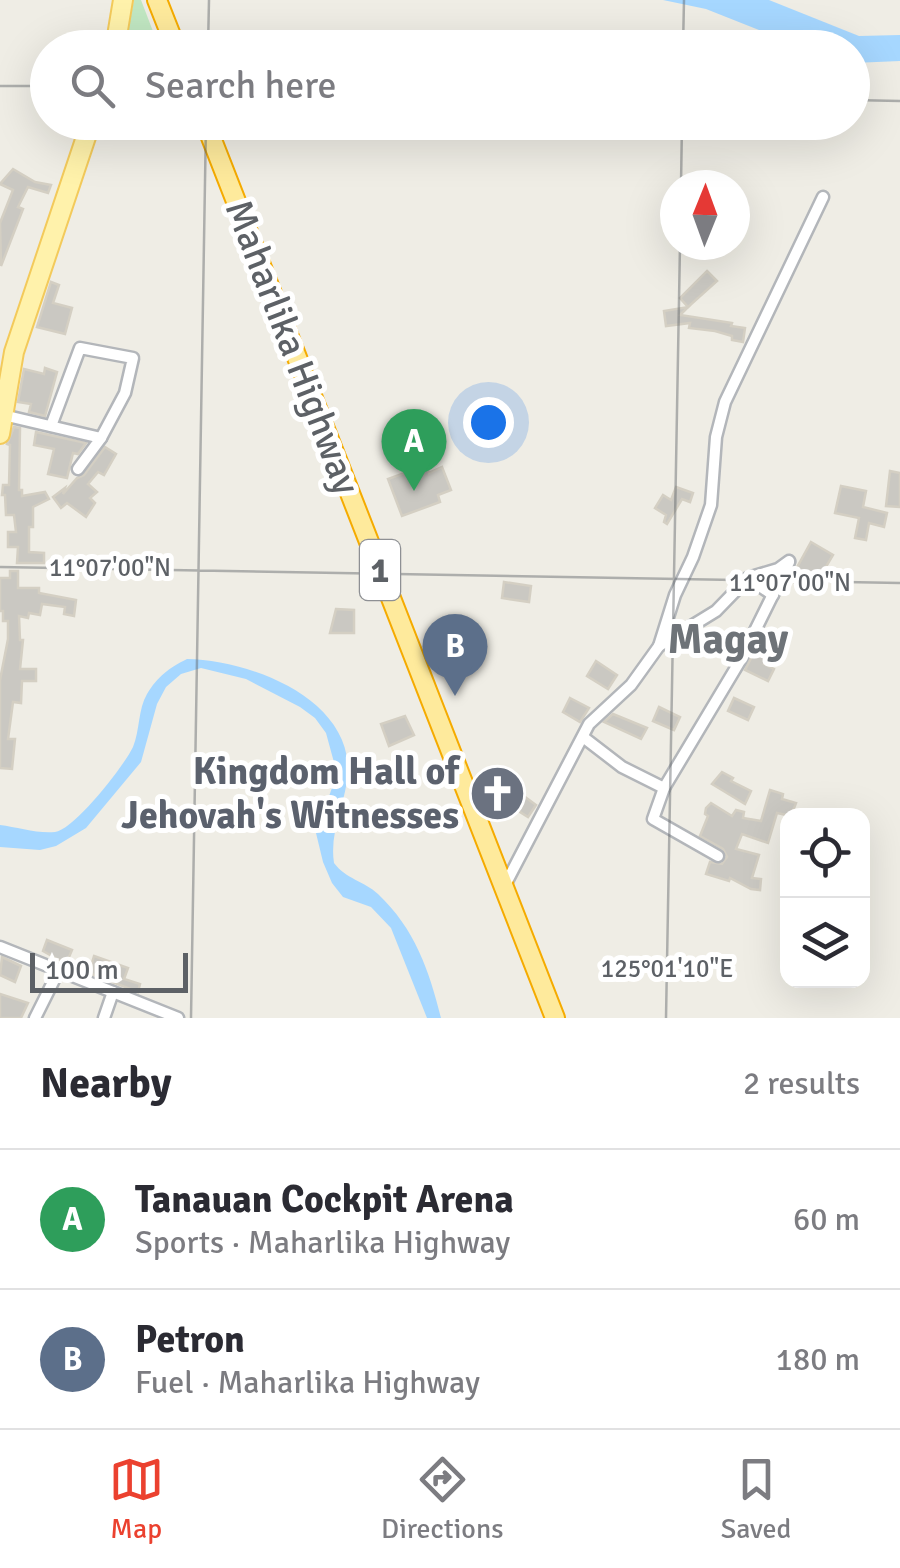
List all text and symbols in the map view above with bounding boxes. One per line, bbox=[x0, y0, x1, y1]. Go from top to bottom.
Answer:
search box bbox=[30, 30, 870, 140]
icon: search bbox=[65, 58, 120, 113]
text: Search here bbox=[145, 62, 337, 109]
north arrow bbox=[660, 170, 750, 260]
street label: Maharlika Highway bbox=[215, 193, 370, 501]
your location bbox=[463, 397, 514, 448]
pin: A bbox=[382, 408, 446, 491]
road number: 1 bbox=[360, 540, 400, 600]
text: 11°07'00"N bbox=[49, 552, 171, 583]
text: 11°07'00"N bbox=[729, 567, 851, 598]
pin: B bbox=[422, 614, 488, 696]
district label: Magay bbox=[668, 614, 789, 665]
place label: Kingdom Hall of Jehovah's Witnesses bbox=[121, 748, 461, 839]
church icon: Kingdom Hall of Jehovah's Witnesses bbox=[468, 763, 528, 823]
map controls bbox=[780, 808, 870, 988]
button: locate bbox=[780, 808, 870, 898]
button: layers bbox=[780, 898, 870, 988]
scale bar bbox=[30, 948, 188, 993]
text: 100 m bbox=[45, 953, 119, 987]
text: 125°01'10"E bbox=[601, 953, 733, 984]
text: Nearby bbox=[40, 1058, 172, 1109]
text: 2 results bbox=[743, 1064, 860, 1103]
text: Tanauan Cockpit Arena bbox=[135, 1176, 514, 1223]
text: A bbox=[62, 1200, 83, 1239]
text: 60 m bbox=[793, 1200, 860, 1239]
text: Sports · Maharlika Highway bbox=[135, 1223, 510, 1262]
text: Petron bbox=[135, 1316, 245, 1363]
text: B bbox=[63, 1340, 82, 1379]
text: 180 m bbox=[776, 1340, 860, 1379]
text: Fuel · Maharlika Highway bbox=[135, 1363, 480, 1402]
tab: Map bbox=[109, 1452, 164, 1546]
tab: Directions bbox=[381, 1452, 503, 1546]
tab: Saved bbox=[721, 1452, 791, 1546]

